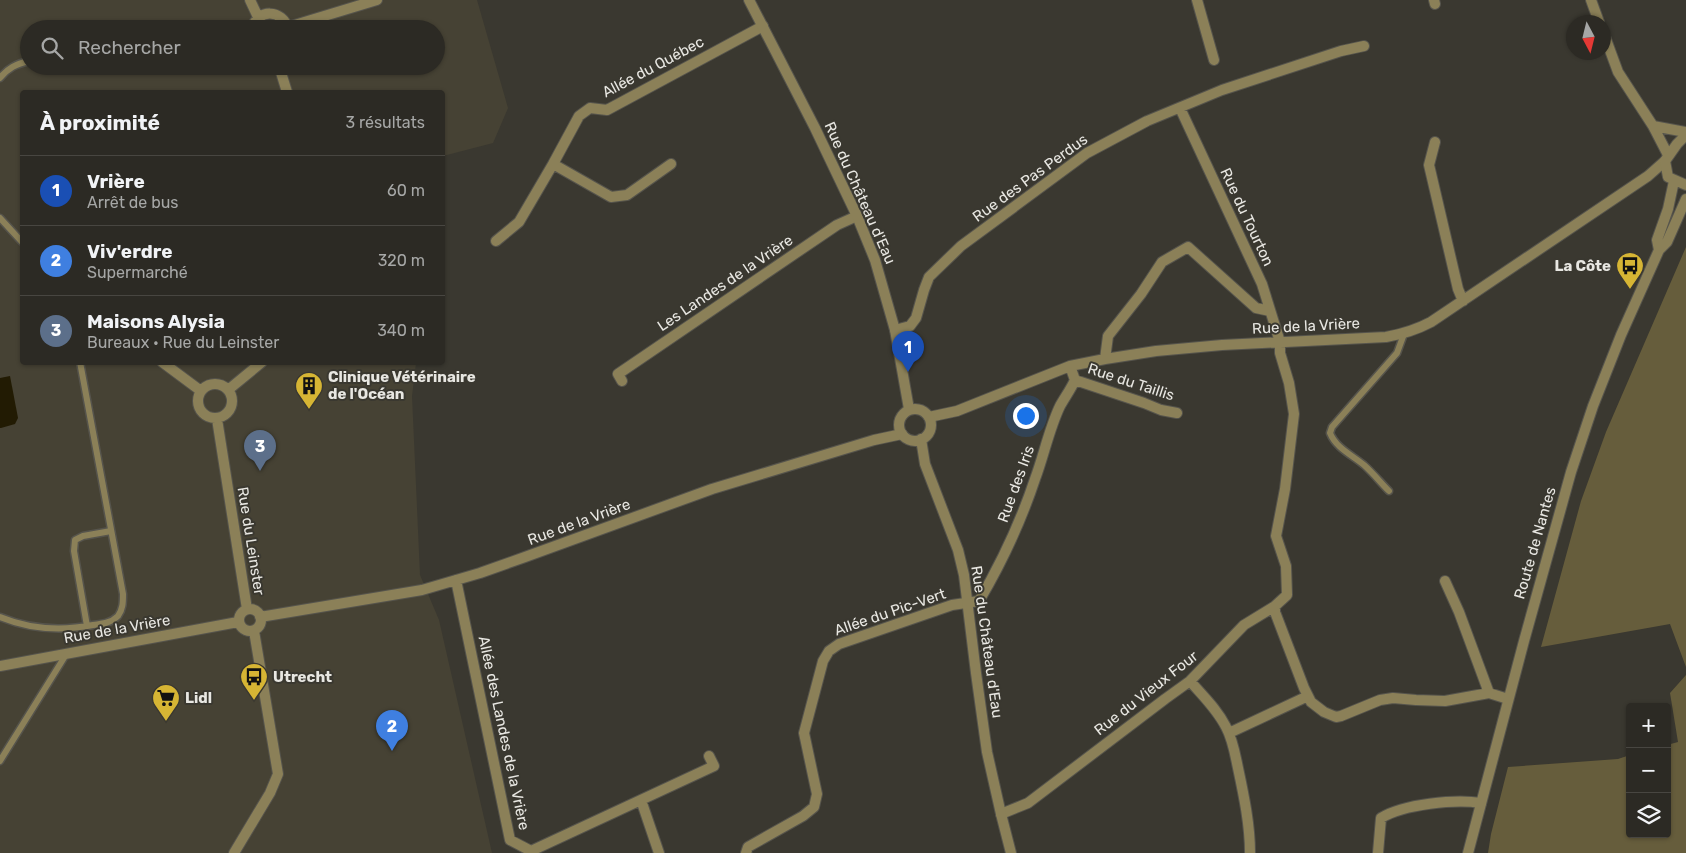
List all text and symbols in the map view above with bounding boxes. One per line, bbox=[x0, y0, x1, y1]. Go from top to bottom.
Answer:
north arrow bbox=[1566, 15, 1611, 60]
search box bbox=[20, 20, 445, 75]
street label: Allée du Québec bbox=[599, 33, 707, 101]
icon: search bbox=[38, 34, 66, 62]
text: Rechercher bbox=[78, 36, 181, 59]
text: À proximité bbox=[40, 110, 160, 135]
text: 3 résultats bbox=[345, 113, 425, 132]
street label: Rue du Château d'Eau bbox=[821, 119, 899, 267]
street label: Rue des Pas Perdus bbox=[969, 130, 1091, 226]
street label: Rue du Tourton bbox=[1216, 165, 1278, 269]
text: Vrière bbox=[87, 170, 145, 193]
text: 1 bbox=[52, 181, 60, 200]
text: 60 m bbox=[387, 181, 425, 200]
text: Arrêt de bus bbox=[87, 193, 179, 212]
street label: Les Landes de la Vrière bbox=[654, 231, 796, 335]
text: Viv'erdre bbox=[87, 240, 173, 263]
text: 2 bbox=[51, 251, 61, 270]
text: 320 m bbox=[378, 251, 425, 270]
bus stop icon: La Côte bbox=[1615, 251, 1645, 290]
place label: La Côte bbox=[1554, 257, 1611, 275]
text: Supermarché bbox=[87, 263, 188, 282]
text: Maisons Alysia bbox=[87, 310, 225, 333]
street label: Rue de la Vrière bbox=[1252, 314, 1360, 338]
text: 3 bbox=[51, 321, 61, 340]
text: 340 m bbox=[377, 321, 425, 340]
pin: 1 bbox=[892, 331, 924, 372]
text: Bureaux · Rue du Leinster bbox=[87, 333, 279, 352]
street label: Rue du Taillis bbox=[1085, 360, 1177, 405]
place label: Clinique Vétérinaire de l'Océan bbox=[328, 368, 476, 403]
building icon: Clinique Vétérinaire de l'Océan bbox=[294, 371, 324, 410]
your location bbox=[1013, 403, 1039, 429]
pin: 3 bbox=[244, 430, 276, 471]
street label: Rue des Iris bbox=[994, 443, 1038, 525]
street label: Route de Nantes bbox=[1510, 484, 1560, 601]
street label: Rue du Leinster bbox=[234, 485, 269, 597]
street label: Rue de la Vrière bbox=[525, 495, 633, 549]
street label: Rue du Château d'Eau bbox=[967, 565, 1007, 719]
street label: Allée du Pic-Vert bbox=[832, 584, 948, 639]
street label: Rue de la Vrière bbox=[62, 611, 172, 647]
street label: Allée des Landes de la Vrière bbox=[475, 634, 533, 832]
street label: Rue du Vieux Four bbox=[1091, 647, 1202, 739]
bus stop icon: Utrecht bbox=[239, 662, 269, 701]
place label: Utrecht bbox=[273, 668, 332, 686]
supermarket icon: Lidl bbox=[151, 683, 181, 722]
place label: Lidl bbox=[185, 689, 212, 707]
map controls bbox=[1626, 703, 1671, 838]
button: + bbox=[1626, 703, 1671, 748]
pin: 2 bbox=[376, 710, 408, 751]
button: − bbox=[1626, 748, 1671, 793]
button: layers bbox=[1626, 793, 1671, 838]

